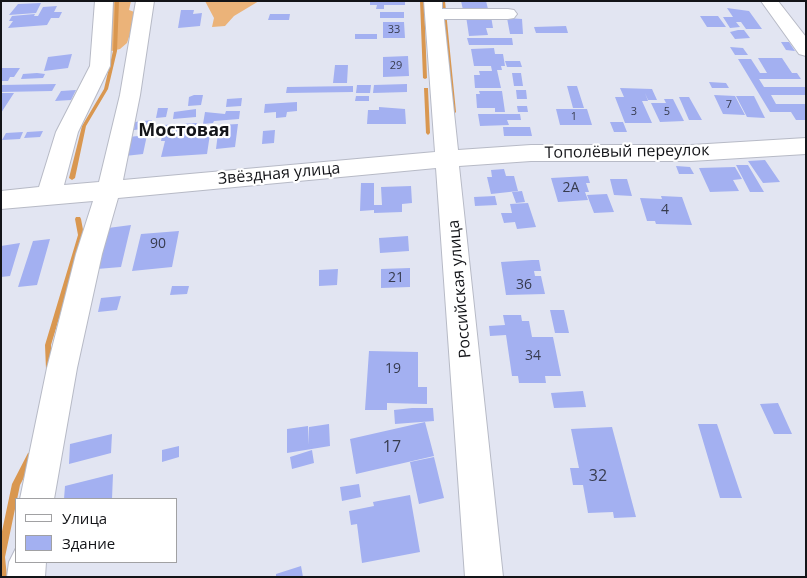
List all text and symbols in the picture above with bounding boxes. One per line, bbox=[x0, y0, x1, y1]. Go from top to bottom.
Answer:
house number: 33 bbox=[388, 23, 400, 37]
house number: 29 bbox=[390, 59, 402, 73]
house number: 7 bbox=[726, 98, 732, 112]
house number: 3 bbox=[631, 105, 637, 119]
house number: 5 bbox=[664, 105, 670, 119]
house number: 1 bbox=[571, 110, 577, 124]
district label: Мостовая bbox=[138, 120, 230, 142]
street label: Тополёвый переулок bbox=[545, 141, 709, 163]
street label: Звёздная улица bbox=[217, 159, 341, 189]
house number: 2А bbox=[563, 180, 579, 196]
house number: 4 bbox=[661, 202, 669, 218]
street label: Российская улица bbox=[444, 219, 476, 359]
house number: 90 bbox=[150, 236, 166, 252]
house number: 21 bbox=[388, 270, 404, 286]
house number: 36 bbox=[516, 277, 532, 293]
house number: 34 bbox=[525, 348, 541, 364]
house number: 19 bbox=[385, 361, 401, 377]
house number: 17 bbox=[383, 437, 401, 457]
house number: 32 bbox=[589, 466, 607, 486]
legend bbox=[15, 498, 178, 563]
text: Улица bbox=[62, 508, 107, 528]
text: Здание bbox=[62, 533, 115, 553]

